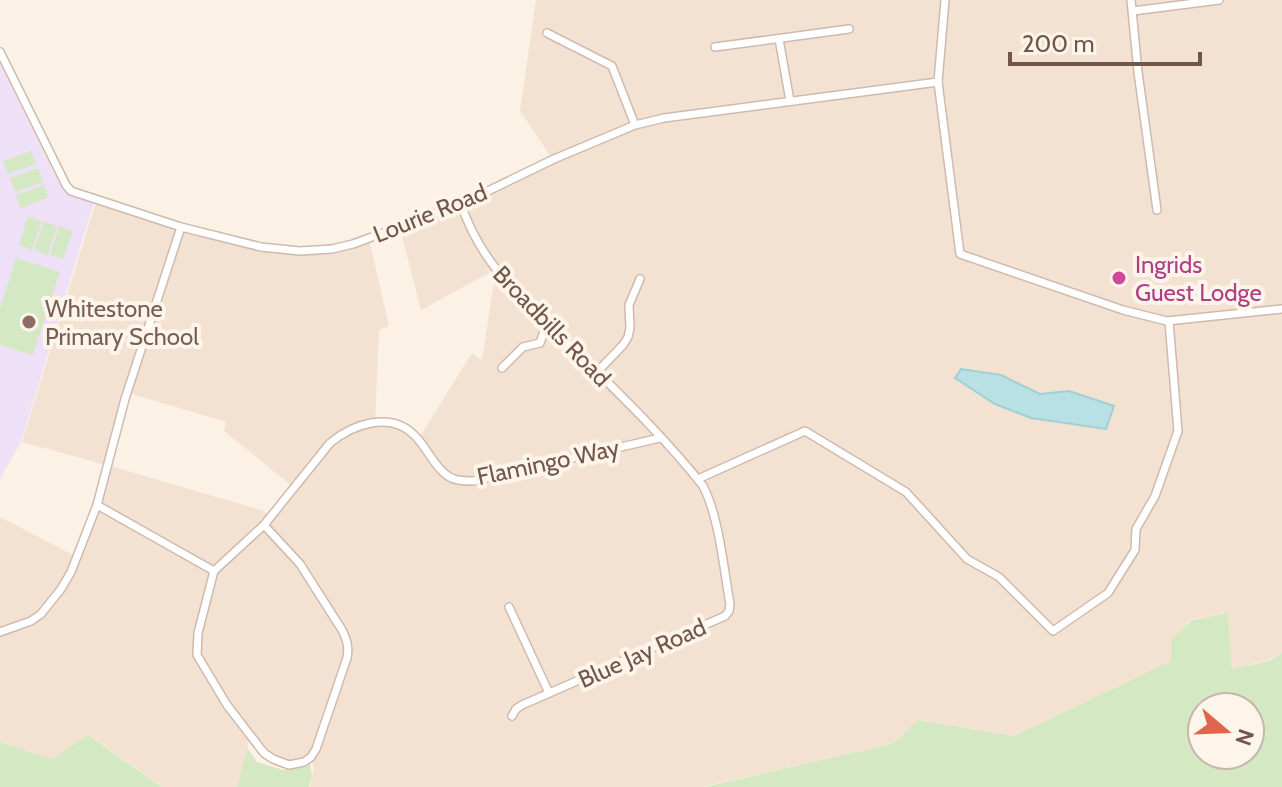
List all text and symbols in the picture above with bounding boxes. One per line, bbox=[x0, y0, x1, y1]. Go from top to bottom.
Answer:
scale bar bbox=[1010, 16, 1200, 66]
text: 200 m bbox=[1022, 29, 1095, 58]
street label: Lourie Road bbox=[369, 177, 491, 249]
place label: Ingrids Guest Lodge bbox=[1135, 250, 1262, 307]
street label: Broadbills Road bbox=[487, 260, 617, 392]
marker: Ingrids Guest Lodge bbox=[1110, 269, 1128, 287]
place label: Whitestone Primary School bbox=[45, 294, 199, 351]
marker: Whitestone Primary School bbox=[20, 313, 38, 331]
street label: Flamingo Way bbox=[474, 433, 622, 491]
street label: Blue Jay Road bbox=[574, 612, 710, 694]
north arrow bbox=[1186, 691, 1266, 771]
text: N bbox=[1229, 726, 1260, 749]

